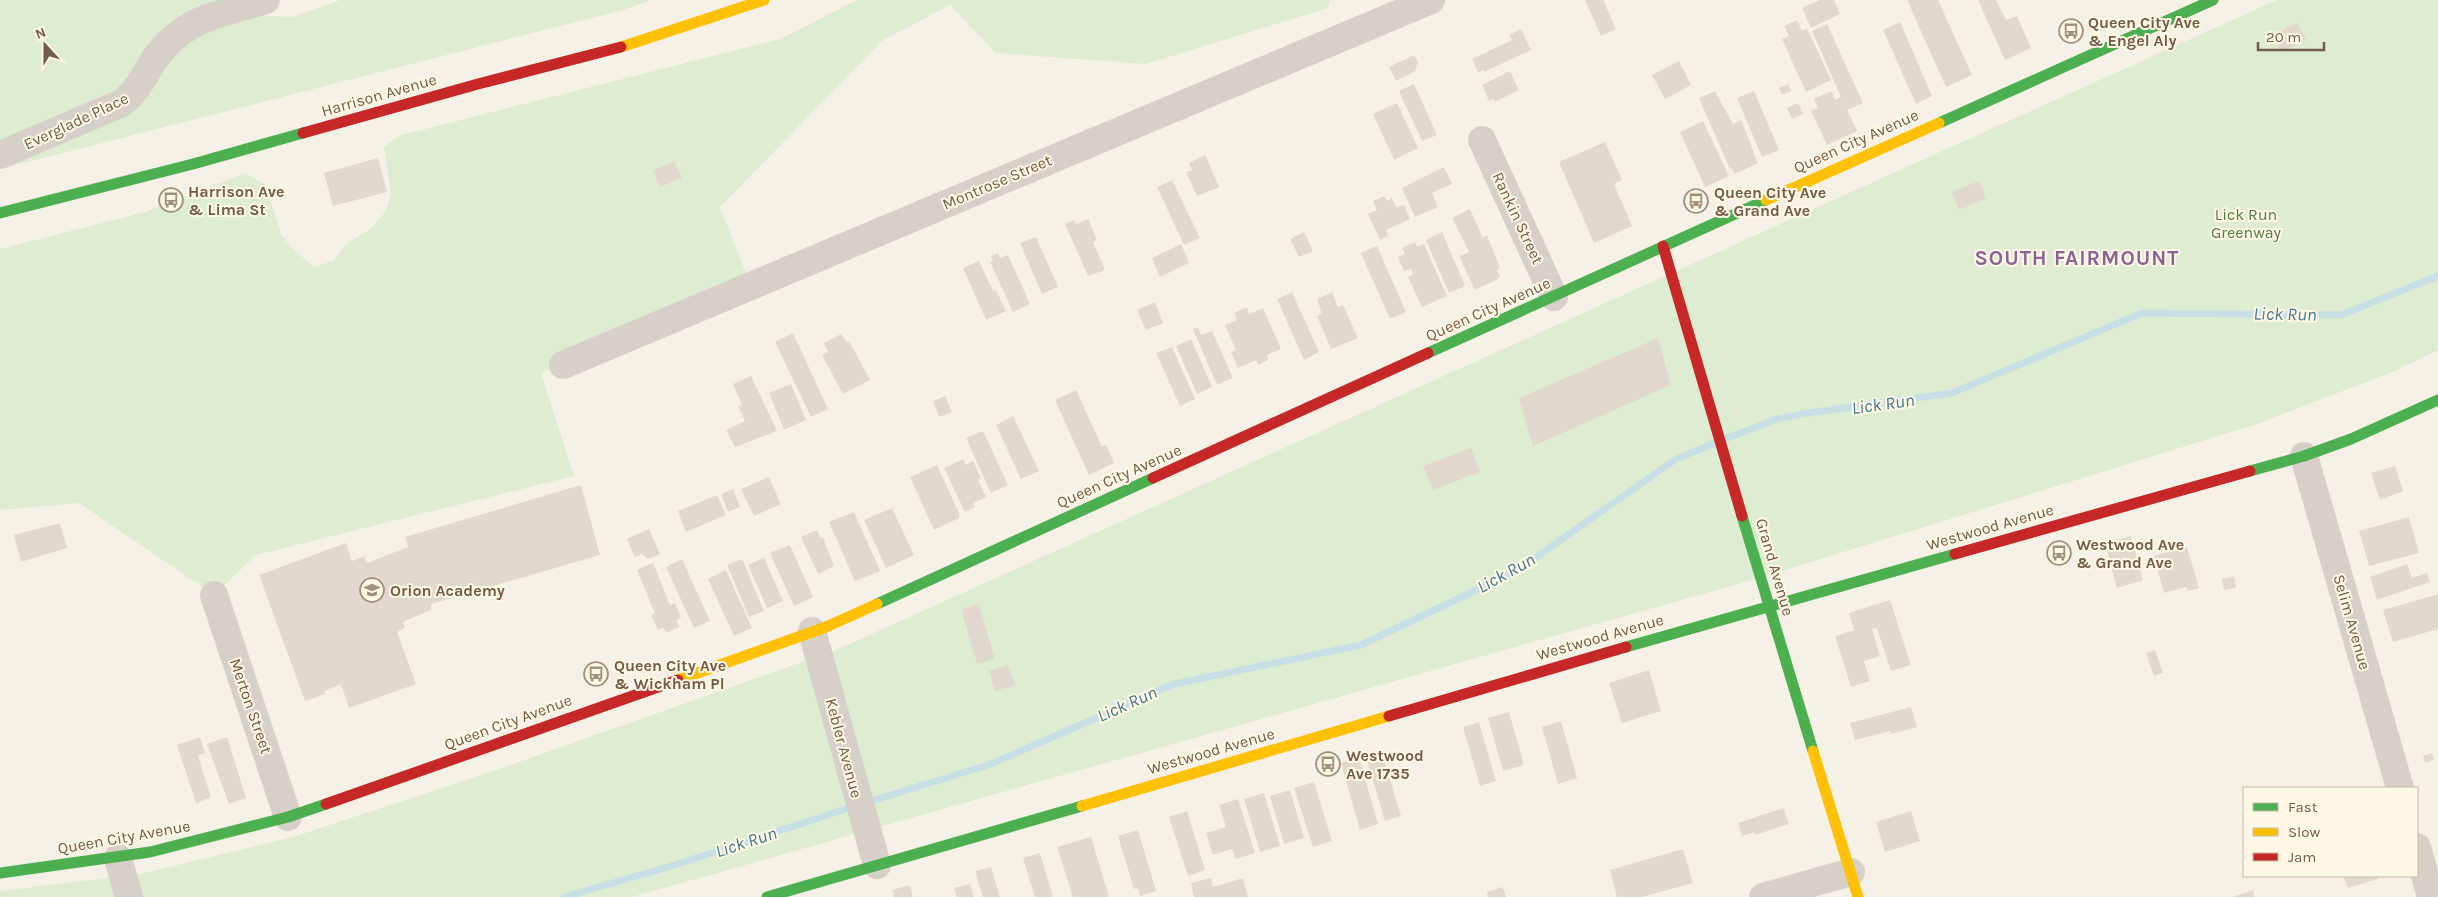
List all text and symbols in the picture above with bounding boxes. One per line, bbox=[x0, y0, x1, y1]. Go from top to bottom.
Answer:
place label: Queen City Ave & Engel Aly bbox=[2088, 13, 2200, 50]
bus stop icon: Queen City Ave & Engel Aly bbox=[2058, 18, 2084, 44]
north arrow bbox=[20, 20, 70, 70]
scale bar bbox=[2258, 20, 2324, 52]
text: N bbox=[33, 24, 48, 43]
text: 20 m bbox=[2266, 28, 2301, 46]
street label: Harrison Avenue bbox=[319, 69, 439, 121]
street label: Everglade Place bbox=[21, 88, 131, 154]
street label: Queen City Avenue bbox=[1791, 105, 1921, 177]
street label: Montrose Street bbox=[940, 150, 1054, 214]
street label: Rankin Street bbox=[1488, 169, 1548, 267]
place label: Harrison Ave & Lima St bbox=[188, 182, 284, 219]
place label: Queen City Ave & Grand Ave bbox=[1714, 183, 1826, 220]
bus stop icon: Harrison Ave & Lima St bbox=[158, 187, 184, 213]
bus stop icon: Queen City Ave & Grand Ave bbox=[1683, 188, 1709, 214]
park label: Lick Run Greenway bbox=[2211, 205, 2282, 242]
district label: SOUTH FAIRMOUNT bbox=[1974, 246, 2180, 270]
street label: Queen City Avenue bbox=[1423, 273, 1553, 345]
water label: Lick Run bbox=[2253, 302, 2317, 326]
water label: Lick Run bbox=[1850, 389, 1916, 419]
street label: Queen City Avenue bbox=[1054, 440, 1184, 512]
street label: Westwood Avenue bbox=[1924, 500, 2056, 554]
street label: Grand Avenue bbox=[1752, 516, 1798, 618]
place label: Westwood Ave & Grand Ave bbox=[2076, 535, 2184, 572]
bus stop icon: Westwood Ave & Grand Ave bbox=[2046, 540, 2072, 566]
water label: Lick Run bbox=[1473, 548, 1539, 598]
street label: Selim Avenue bbox=[2329, 572, 2375, 672]
school or university icon: Orion Academy bbox=[359, 577, 385, 603]
place label: Orion Academy bbox=[390, 581, 505, 600]
street label: Westwood Avenue bbox=[1534, 610, 1666, 664]
street label: Merton Street bbox=[226, 656, 276, 756]
place label: Queen City Ave & Wickham Pl bbox=[614, 656, 726, 693]
bus stop icon: Queen City Ave & Wickham Pl bbox=[583, 661, 609, 687]
water label: Lick Run bbox=[1094, 681, 1160, 727]
street label: Queen City Avenue bbox=[442, 690, 574, 754]
street label: Kebler Avenue bbox=[822, 696, 866, 800]
street label: Westwood Avenue bbox=[1145, 724, 1277, 778]
place label: Westwood Ave 1735 bbox=[1346, 746, 1424, 783]
bus stop icon: Westwood Ave 1735 bbox=[1315, 751, 1341, 777]
legend bbox=[2243, 787, 2418, 877]
text: Fast bbox=[2288, 798, 2318, 816]
street label: Queen City Avenue bbox=[56, 816, 192, 858]
water label: Lick Run bbox=[713, 822, 779, 862]
text: Slow bbox=[2288, 823, 2320, 841]
text: Jam bbox=[2288, 848, 2316, 866]

